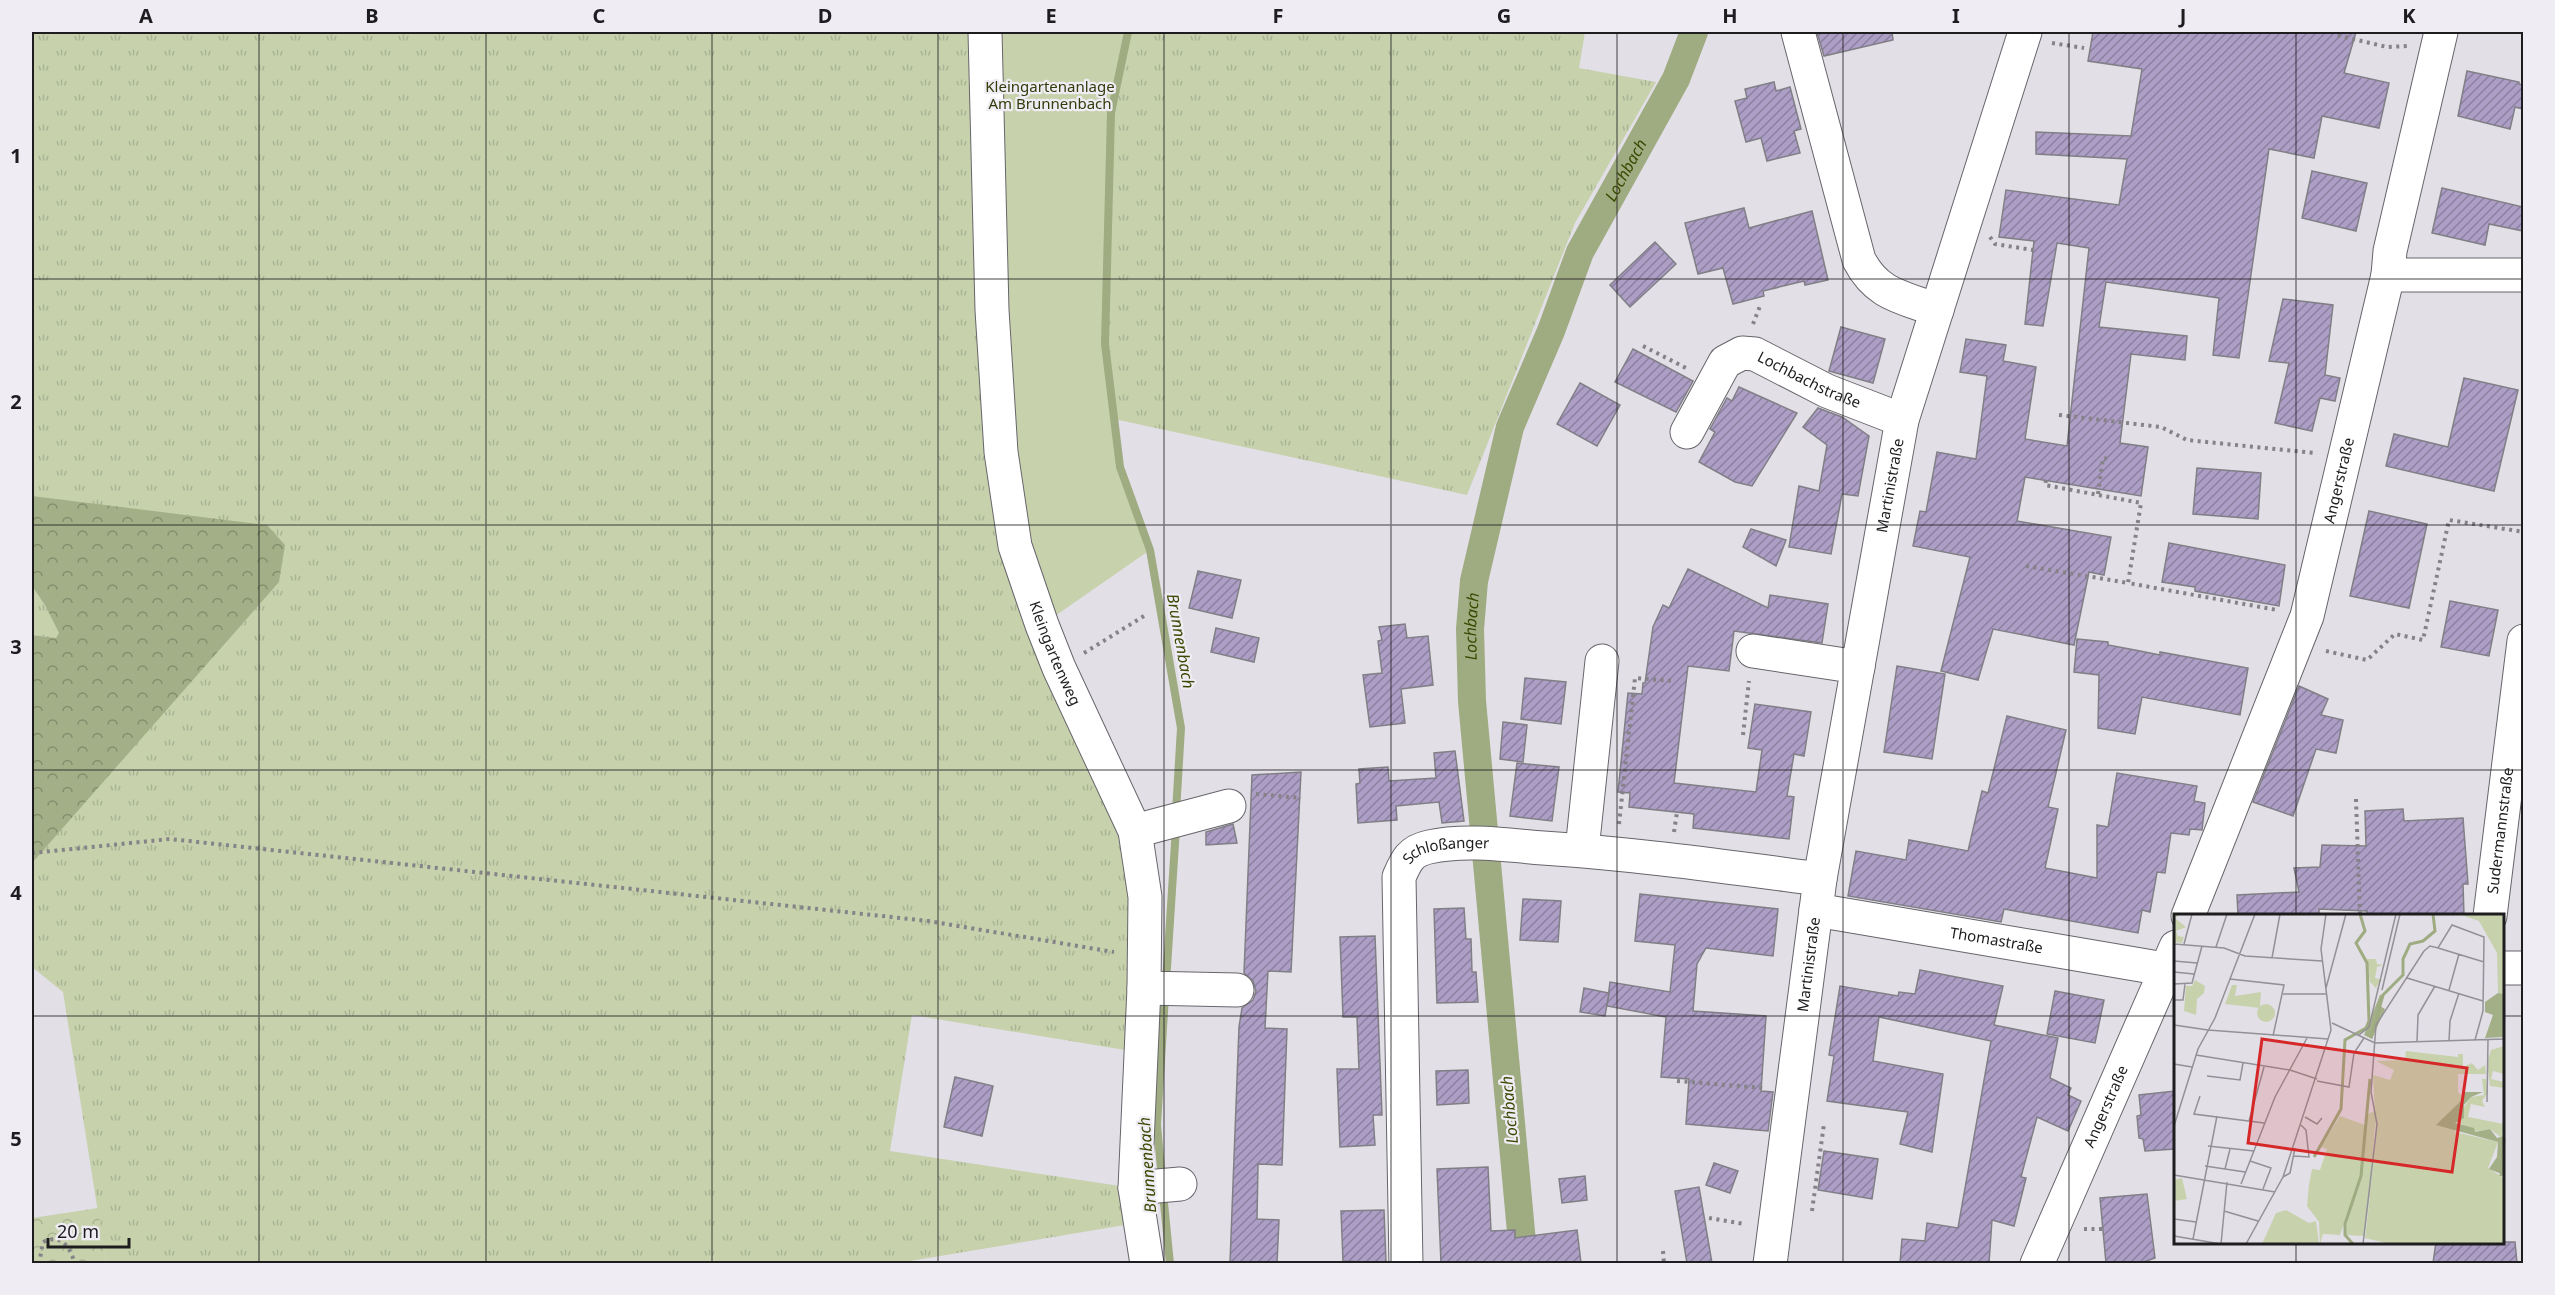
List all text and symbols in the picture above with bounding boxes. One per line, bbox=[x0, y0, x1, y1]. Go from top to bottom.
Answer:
text: A bbox=[139, 2, 153, 29]
text: B bbox=[365, 2, 379, 29]
text: C bbox=[593, 2, 606, 29]
text: D bbox=[818, 2, 832, 29]
text: E bbox=[1045, 2, 1057, 29]
text: F bbox=[1273, 2, 1283, 29]
text: G bbox=[1497, 2, 1511, 29]
text: H bbox=[1722, 2, 1738, 29]
text: I bbox=[1952, 2, 1960, 29]
text: J bbox=[2178, 2, 2186, 29]
text: K bbox=[2402, 2, 2416, 29]
park label: Kleingartenanlage Am Brunnenbach bbox=[985, 76, 1115, 113]
water label: Lochbach bbox=[1599, 135, 1652, 205]
text: 1 bbox=[10, 142, 22, 169]
street label: Lochbachstraße bbox=[1754, 346, 1864, 412]
text: 2 bbox=[10, 388, 22, 415]
street label: Angerstraße bbox=[2318, 435, 2358, 525]
street label: Martinistraße bbox=[1871, 436, 1908, 534]
water label: Brunnenbach bbox=[1162, 592, 1200, 690]
water label: Lochbach bbox=[1459, 592, 1484, 661]
street label: Kleingartenweg bbox=[1026, 598, 1086, 709]
text: 3 bbox=[10, 633, 22, 660]
street label: Sudermannstraße bbox=[2482, 766, 2517, 895]
street label: Schloßanger bbox=[1397, 832, 1490, 867]
text: 4 bbox=[10, 879, 22, 906]
inset map bbox=[2174, 914, 2504, 1244]
street label: Martinistraße bbox=[1792, 916, 1824, 1013]
street label: Thomastraße bbox=[1949, 922, 2045, 957]
street label: Angerstraße bbox=[2078, 1062, 2132, 1150]
water label: Lochbach bbox=[1495, 1075, 1523, 1145]
water label: Brunnenbach bbox=[1133, 1116, 1161, 1214]
text: 5 bbox=[10, 1125, 22, 1152]
scale bar bbox=[48, 1211, 129, 1249]
text: 20 m bbox=[57, 1219, 99, 1243]

